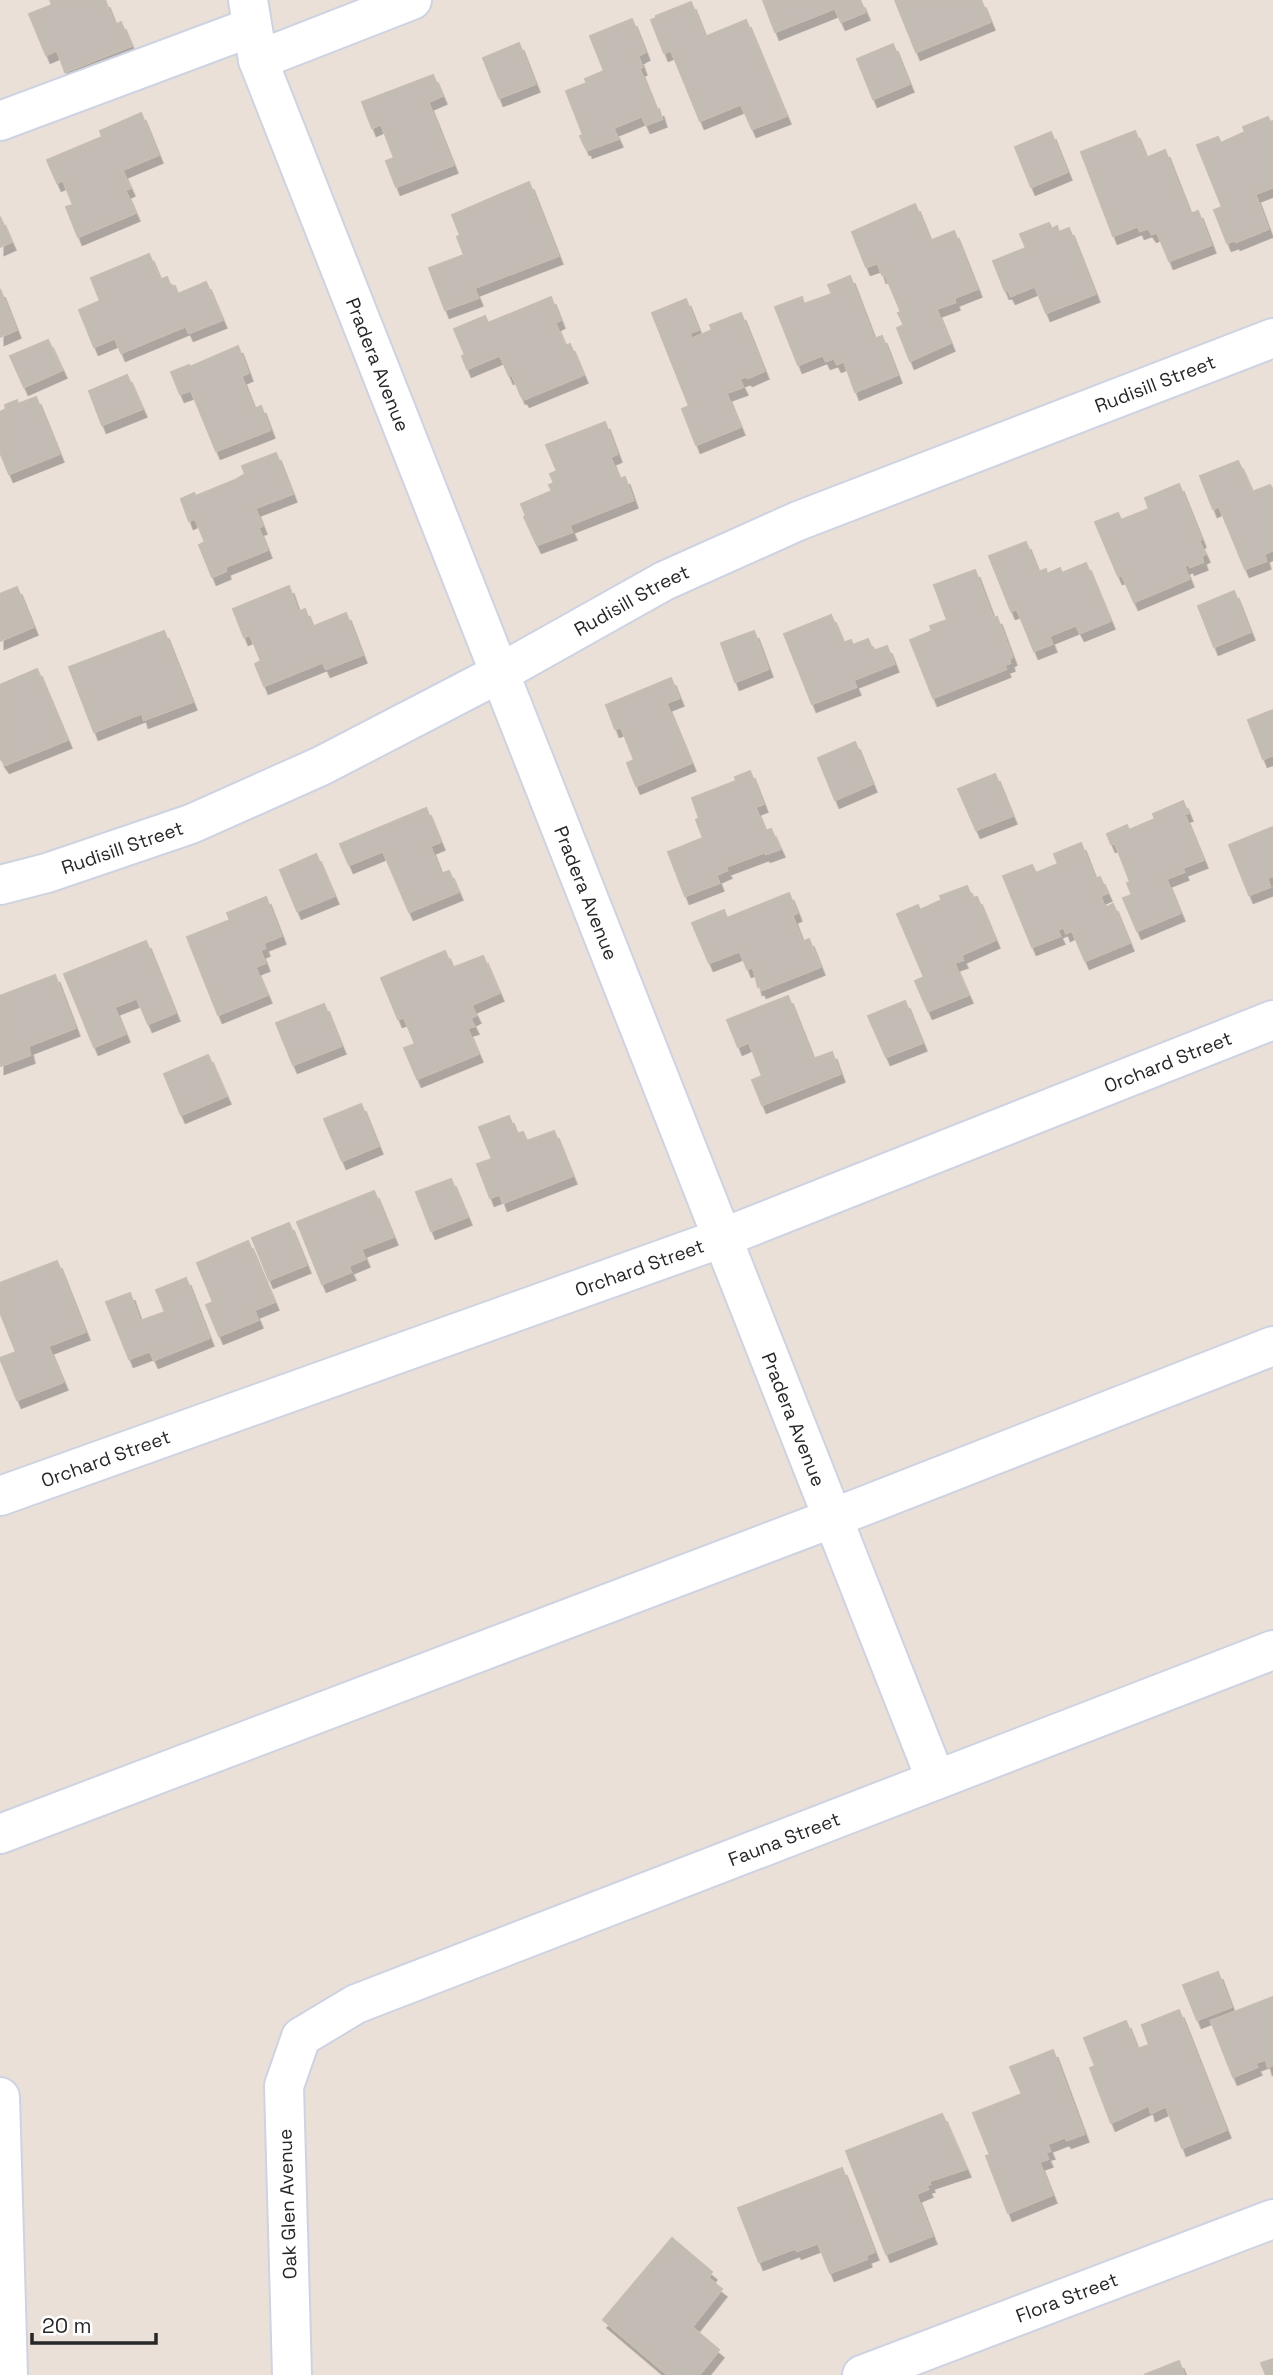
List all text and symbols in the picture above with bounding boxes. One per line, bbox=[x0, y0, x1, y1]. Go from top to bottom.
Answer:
street label: Pradera Avenue bbox=[340, 294, 415, 435]
street label: Rudisill Street bbox=[1091, 349, 1219, 419]
street label: Rudisill Street bbox=[570, 559, 693, 642]
street label: Rudisill Street bbox=[58, 815, 187, 880]
street label: Pradera Avenue bbox=[548, 822, 623, 964]
street label: Orchard Street bbox=[1100, 1026, 1235, 1099]
street label: Orchard Street bbox=[572, 1233, 708, 1303]
street label: Pradera Avenue bbox=[756, 1349, 831, 1490]
street label: Orchard Street bbox=[38, 1424, 174, 1493]
street label: Fauna Street bbox=[725, 1806, 844, 1872]
street label: Oak Glen Avenue bbox=[272, 2128, 303, 2280]
street label: Flora Street bbox=[1012, 2267, 1122, 2329]
scale bar bbox=[32, 2302, 156, 2346]
text: 20 m bbox=[42, 2312, 92, 2339]

